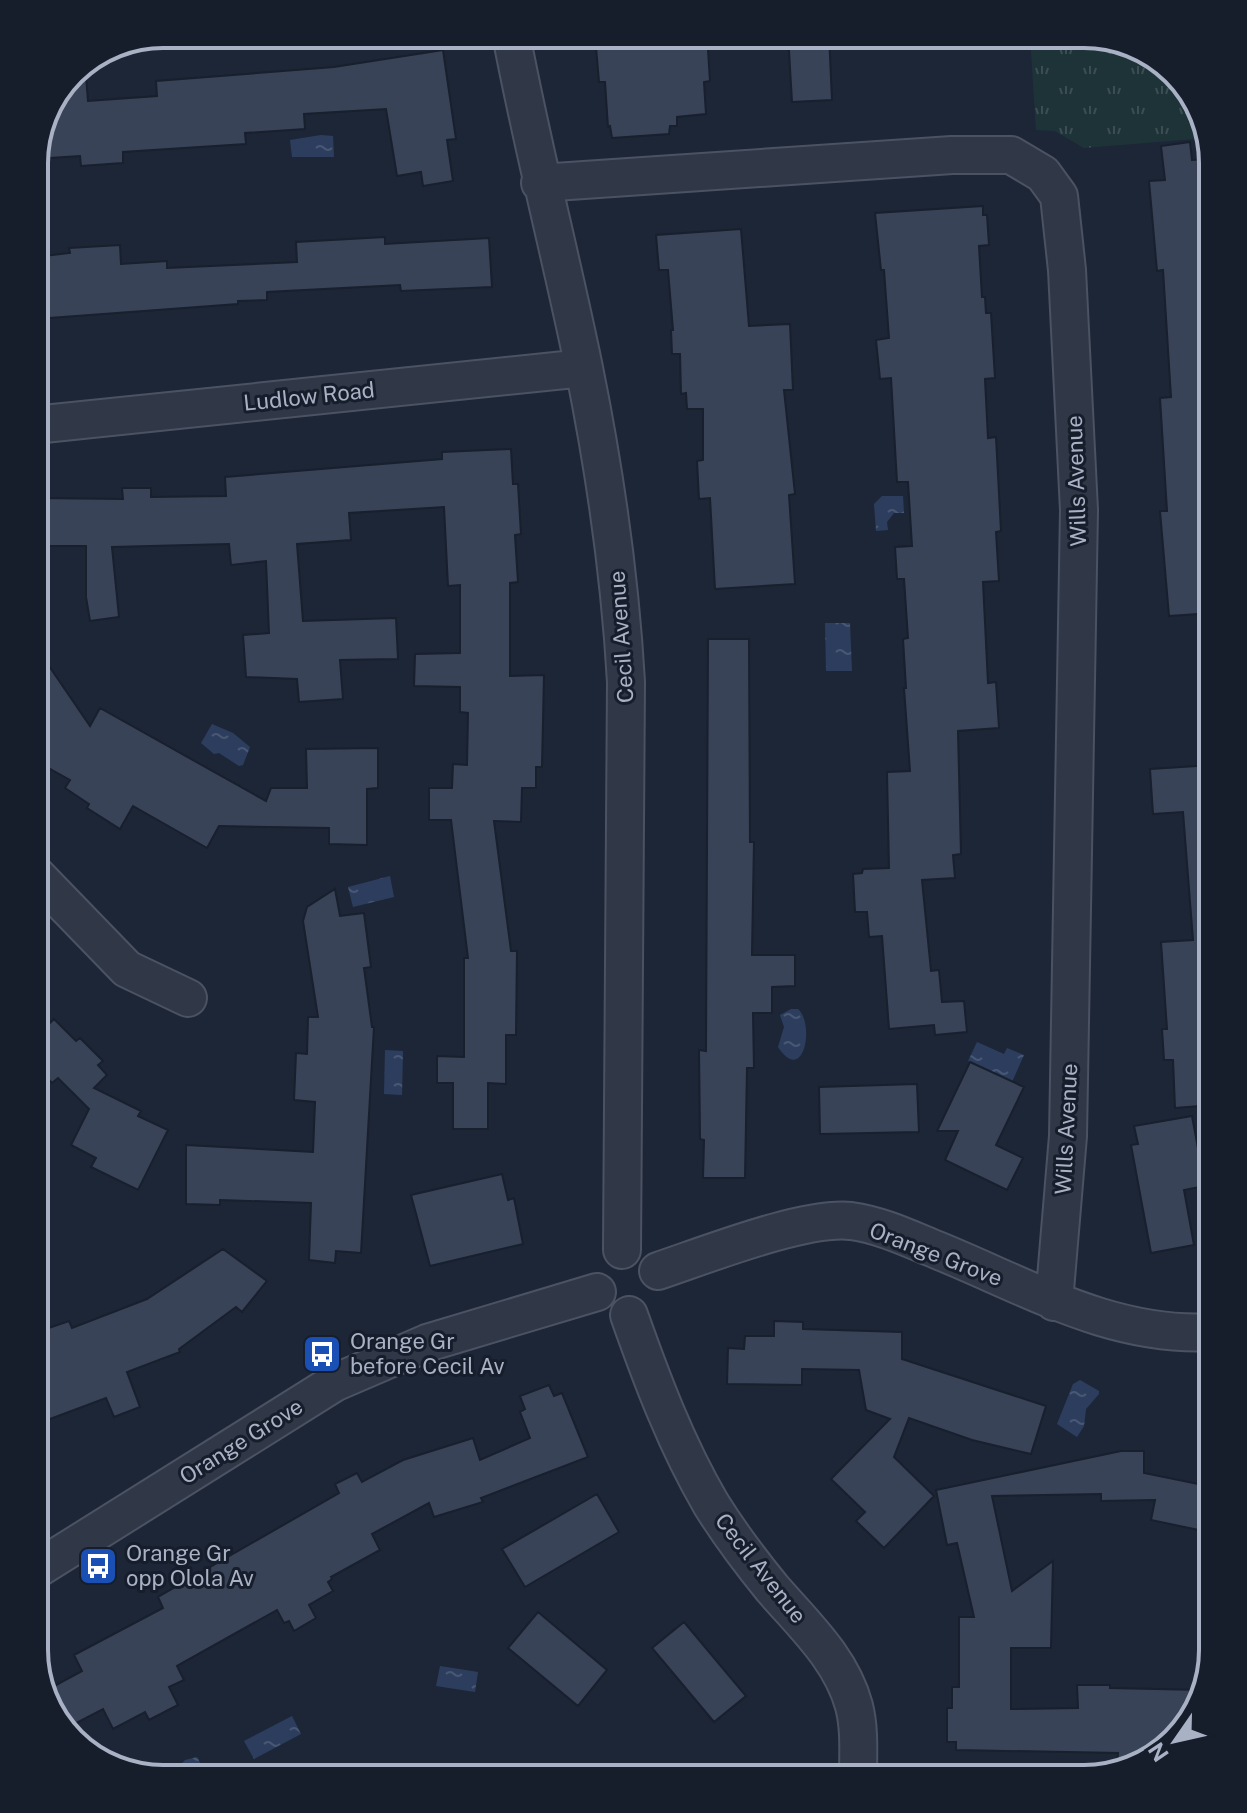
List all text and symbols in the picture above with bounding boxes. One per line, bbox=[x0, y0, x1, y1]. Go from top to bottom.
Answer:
street label: Ludlow Road bbox=[242, 376, 376, 416]
street label: Wills Avenue bbox=[1061, 415, 1091, 547]
street label: Cecil Avenue bbox=[603, 570, 639, 704]
street label: Wills Avenue bbox=[1050, 1063, 1082, 1195]
street label: Orange Grove bbox=[866, 1217, 1006, 1291]
place label: Orange Gr before Cecil Av bbox=[350, 1328, 505, 1379]
bus stop icon: Orange Gr before Cecil Av bbox=[301, 1333, 343, 1375]
street label: Orange Grove bbox=[175, 1393, 307, 1489]
street label: Cecil Avenue bbox=[710, 1508, 812, 1628]
place label: Orange Gr opp Olola Av bbox=[126, 1540, 254, 1591]
bus stop icon: Orange Gr opp Olola Av bbox=[77, 1545, 119, 1587]
north arrow bbox=[1135, 1701, 1215, 1781]
text: N bbox=[1143, 1738, 1174, 1767]

